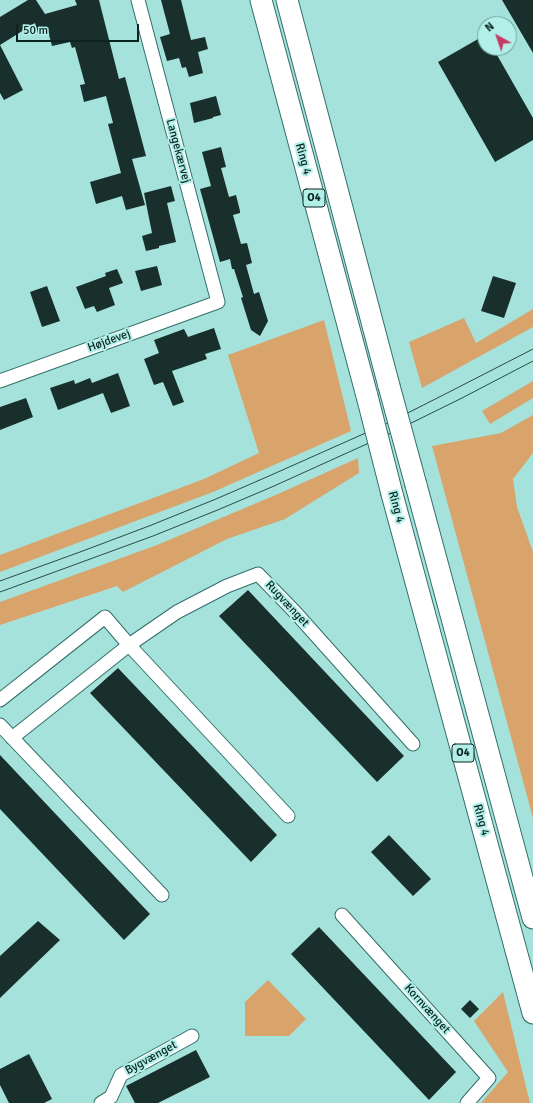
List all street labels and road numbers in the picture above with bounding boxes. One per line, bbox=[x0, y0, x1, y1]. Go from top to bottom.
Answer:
street label: Langekærvej bbox=[163, 117, 193, 185]
street label: Ring 4 bbox=[292, 141, 314, 177]
road number: O4 bbox=[303, 189, 325, 207]
street label: Højdevej bbox=[86, 327, 132, 355]
street label: Ring 4 bbox=[385, 489, 407, 525]
street label: Rugvænget bbox=[262, 578, 312, 630]
road number: O4 bbox=[452, 744, 474, 762]
street label: Ring 4 bbox=[470, 802, 492, 838]
street label: Kornvænget bbox=[401, 981, 453, 1037]
street label: Bygvænget bbox=[123, 1038, 179, 1078]

